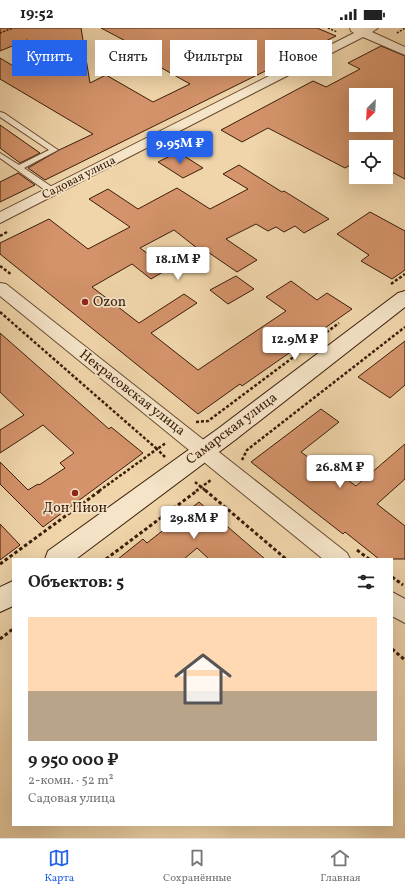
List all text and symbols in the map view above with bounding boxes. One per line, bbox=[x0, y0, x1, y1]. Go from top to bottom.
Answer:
text: 19:52 bbox=[20, 4, 54, 25]
chip: Купить bbox=[12, 40, 87, 76]
chip: Снять bbox=[95, 40, 162, 76]
chip: Фильтры bbox=[170, 40, 257, 76]
chip: Новое bbox=[265, 40, 332, 76]
north arrow bbox=[349, 88, 393, 132]
map controls bbox=[349, 88, 393, 184]
pin: 9.95M ₽ bbox=[143, 131, 217, 165]
text: 9.95M ₽ bbox=[156, 135, 204, 153]
button: locate bbox=[349, 140, 393, 184]
street label: Садовая улица bbox=[39, 153, 119, 203]
pin: 18.1M ₽ bbox=[141, 247, 215, 281]
text: 18.1M ₽ bbox=[155, 251, 201, 269]
place label: Ozon bbox=[93, 293, 126, 312]
marker: Ozon bbox=[80, 297, 90, 307]
pin: 12.9M ₽ bbox=[258, 327, 332, 361]
text: 12.9M ₽ bbox=[272, 331, 318, 349]
street label: Некрасовская улица bbox=[75, 346, 189, 440]
street label: Самарская улица bbox=[183, 388, 282, 470]
pin: 26.8M ₽ bbox=[303, 455, 377, 489]
text: 26.8M ₽ bbox=[316, 459, 364, 477]
marker: Дон Пион bbox=[70, 488, 80, 498]
place label: Дон Пион bbox=[43, 499, 107, 518]
pin: 29.8M ₽ bbox=[157, 506, 231, 540]
text: 29.8M ₽ bbox=[170, 510, 218, 528]
text: Объектов: 5 bbox=[28, 571, 124, 594]
icon: filters bbox=[355, 571, 377, 593]
icon: home bbox=[167, 643, 239, 715]
text: 9 950 000 ₽ bbox=[28, 749, 119, 772]
text: 2-комн. · 52 m² bbox=[28, 772, 114, 790]
text: Садовая улица bbox=[28, 790, 115, 808]
tab: Карта bbox=[44, 847, 74, 886]
tab: Сохранённые bbox=[163, 847, 232, 886]
tab: Главная bbox=[320, 847, 361, 886]

